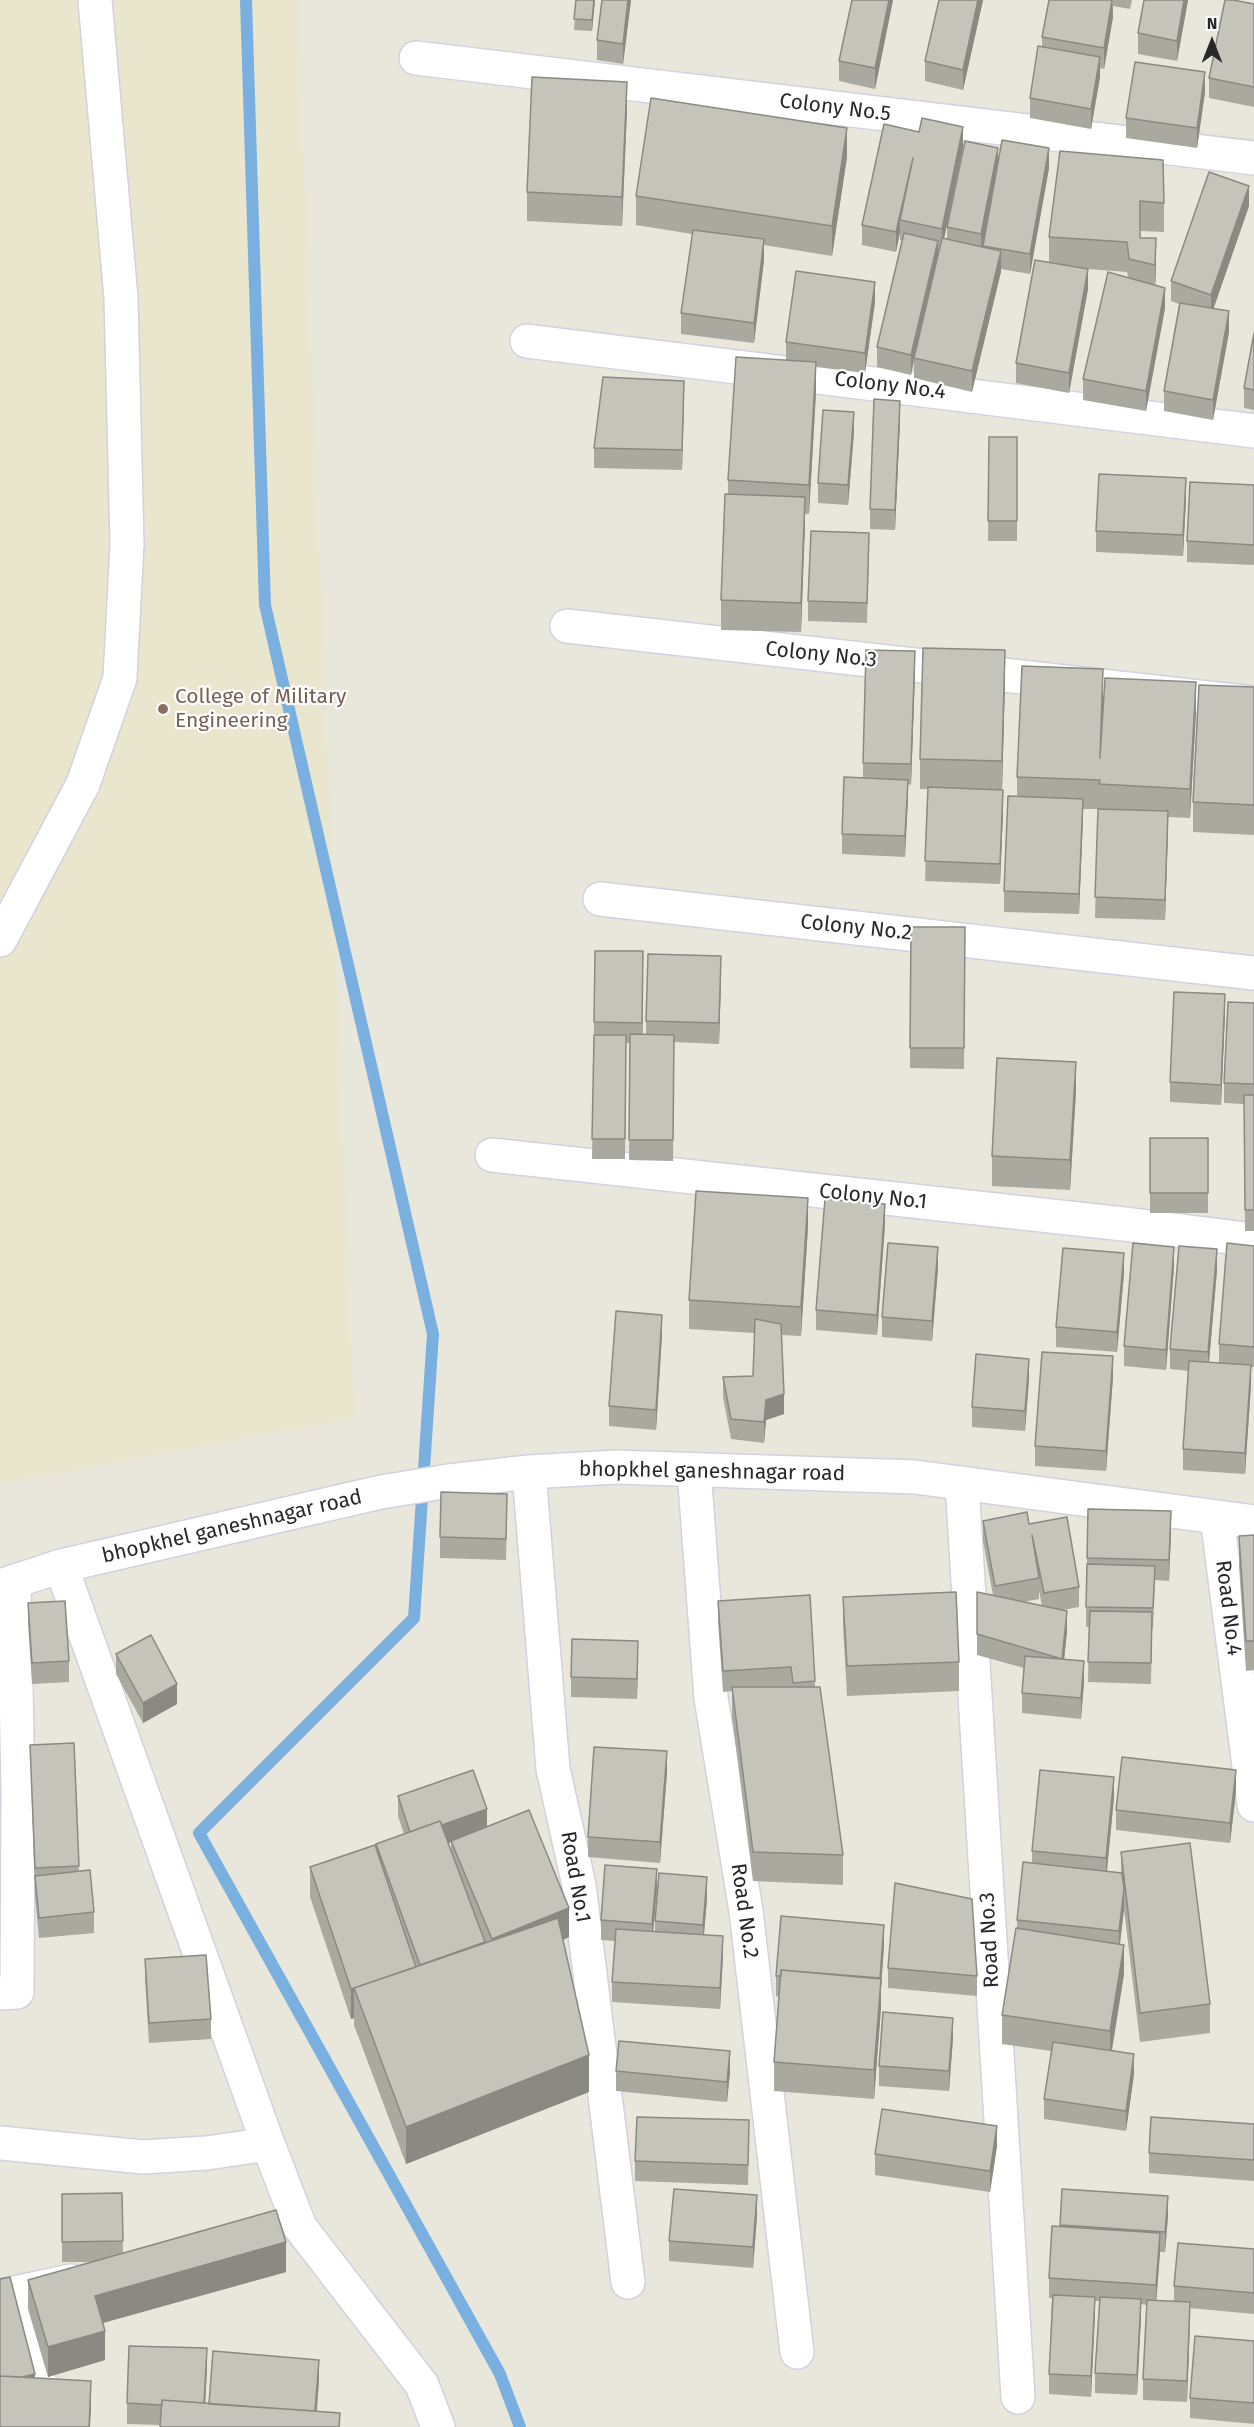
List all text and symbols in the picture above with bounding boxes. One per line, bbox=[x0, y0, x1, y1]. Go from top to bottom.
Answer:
north arrow bbox=[1182, 12, 1242, 72]
text: N bbox=[1207, 14, 1217, 33]
street label: Colony No.5 bbox=[778, 89, 892, 127]
street label: Colony No.4 bbox=[833, 367, 947, 405]
street label: Colony No.3 bbox=[764, 637, 878, 673]
place label: College of Military Engineering bbox=[175, 684, 346, 734]
marker: College of Military Engineering bbox=[156, 702, 170, 716]
street label: Colony No.2 bbox=[799, 910, 913, 946]
street label: Colony No.1 bbox=[818, 1179, 928, 1215]
street label: bhopkhel ganeshnagar road bbox=[579, 1457, 845, 1487]
street label: bhopkhel ganeshnagar road bbox=[99, 1485, 365, 1569]
street label: Road No.4 bbox=[1210, 1559, 1246, 1657]
street label: Road No.1 bbox=[555, 1829, 595, 1925]
street label: Road No.2 bbox=[725, 1862, 763, 1960]
street label: Road No.3 bbox=[975, 1891, 1005, 1989]

